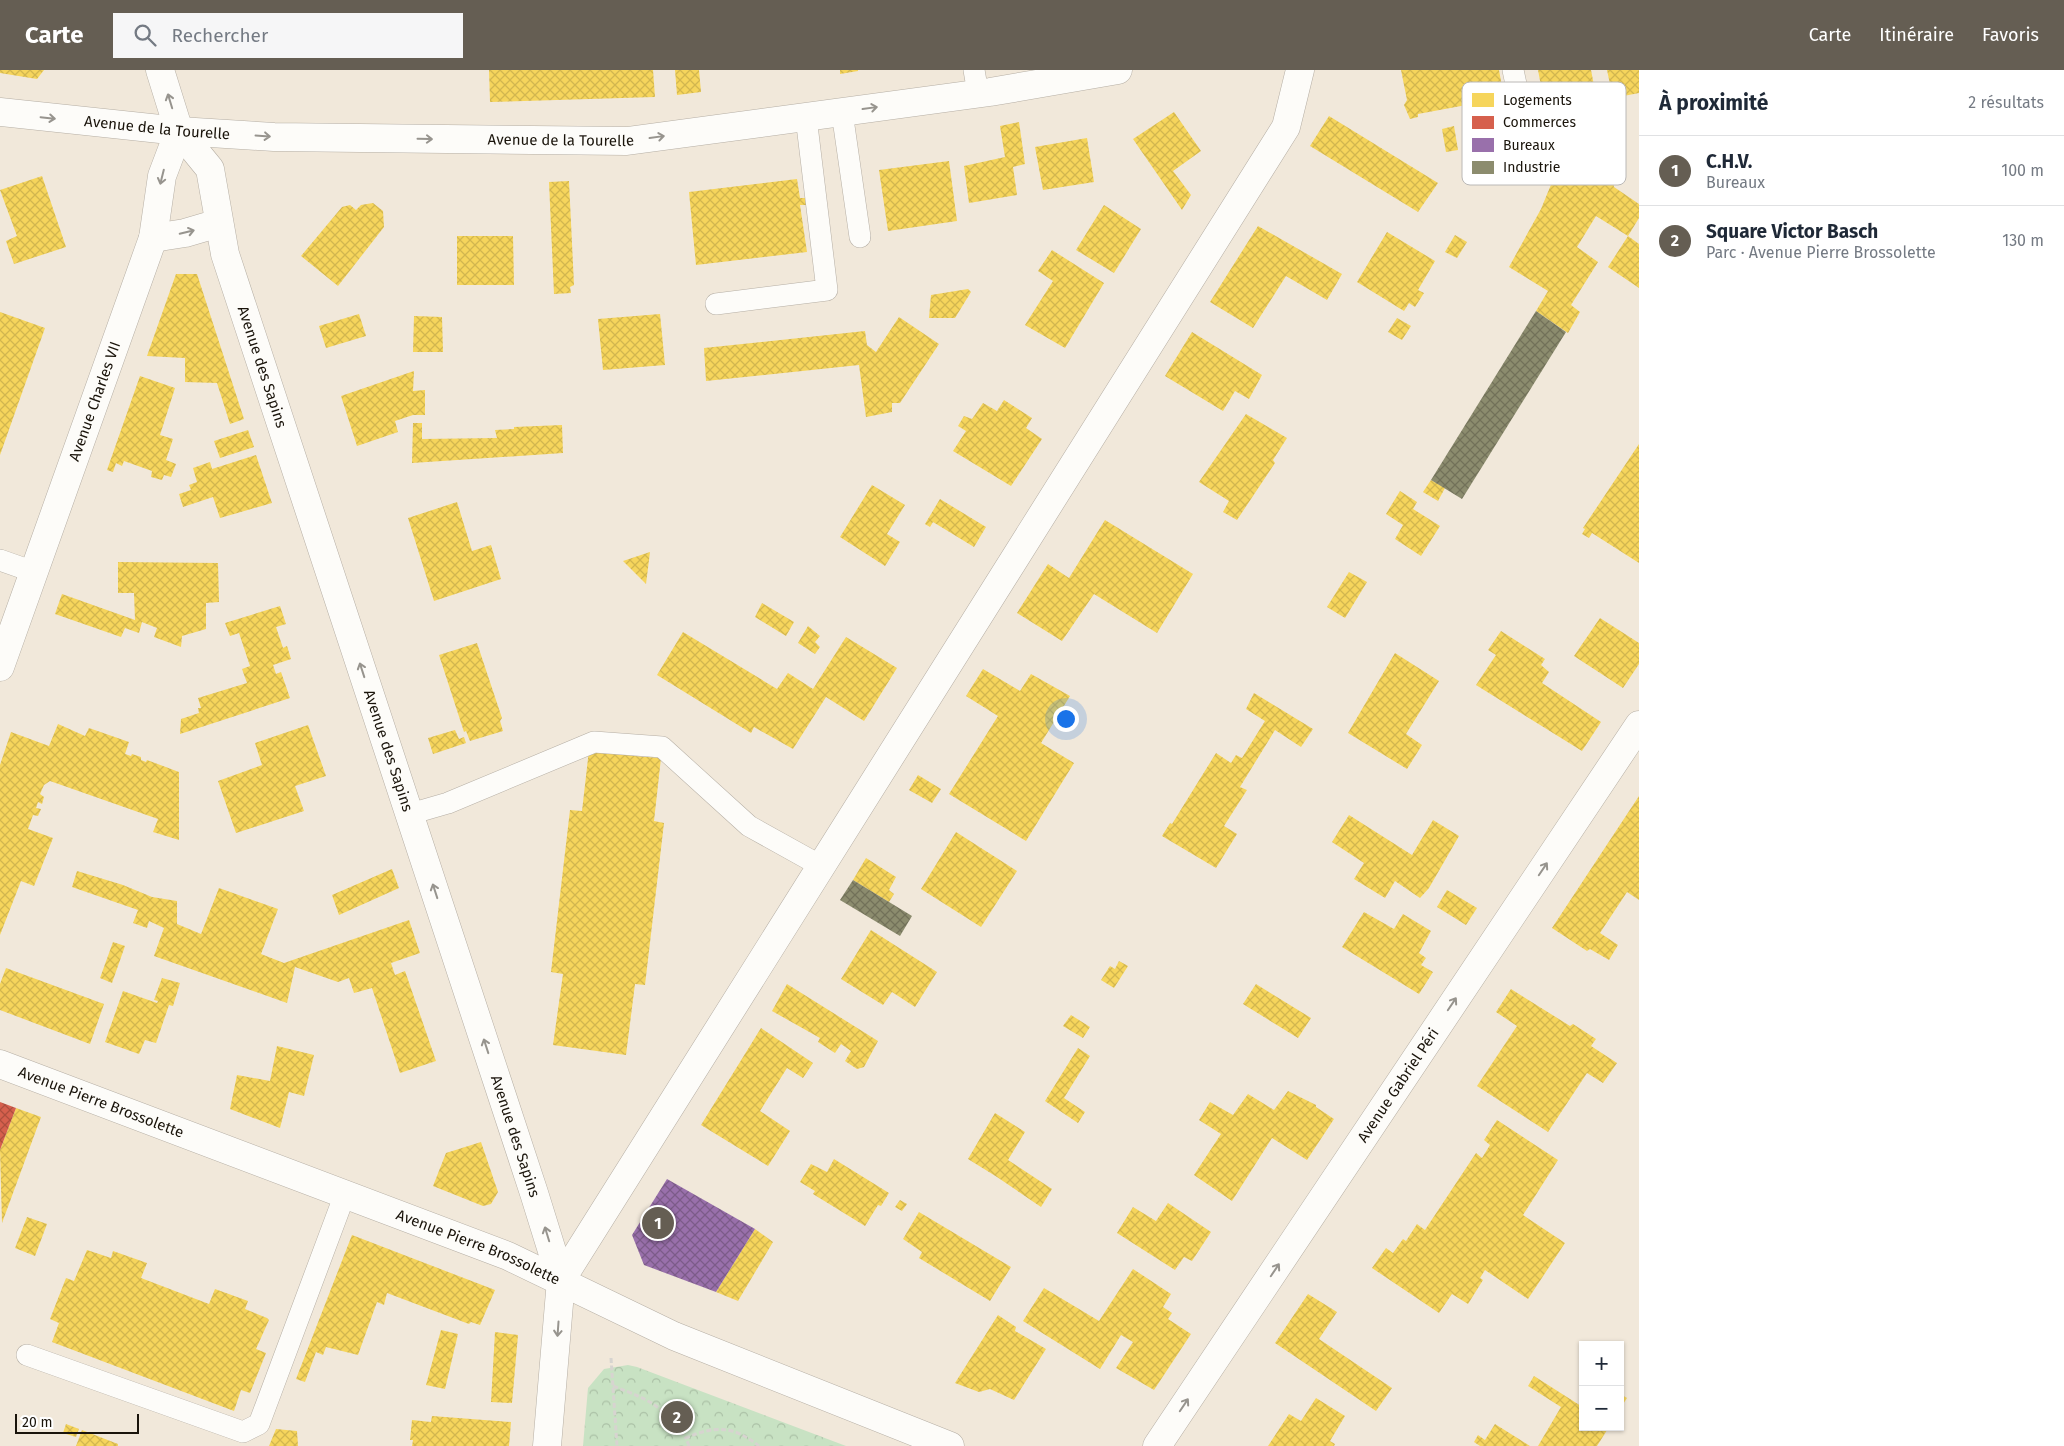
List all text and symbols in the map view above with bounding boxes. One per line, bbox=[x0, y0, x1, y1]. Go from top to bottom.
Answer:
search box bbox=[113, 13, 463, 58]
text: Carte bbox=[25, 21, 83, 49]
icon: search bbox=[131, 21, 159, 49]
text: Rechercher bbox=[171, 24, 268, 47]
text: Carte bbox=[1809, 24, 1851, 46]
text: Itinéraire bbox=[1879, 24, 1954, 46]
text: Favoris bbox=[1982, 24, 2039, 46]
legend bbox=[1462, 82, 1626, 185]
text: À proximité bbox=[1659, 90, 1768, 116]
text: Logements bbox=[1503, 92, 1572, 109]
one-way arrow bbox=[164, 93, 174, 109]
text: 2 résultats bbox=[1968, 93, 2044, 112]
one-way arrow bbox=[862, 103, 878, 113]
street label: Avenue de la Tourelle bbox=[83, 112, 231, 143]
one-way arrow bbox=[40, 113, 56, 123]
text: Commerces bbox=[1503, 114, 1576, 131]
street label: Avenue de la Tourelle bbox=[488, 130, 635, 150]
one-way arrow bbox=[254, 132, 270, 141]
one-way arrow bbox=[649, 132, 665, 142]
one-way arrow bbox=[416, 134, 433, 144]
text: Bureaux bbox=[1503, 137, 1555, 154]
text: C.H.V. bbox=[1706, 150, 1752, 173]
text: Industrie bbox=[1503, 159, 1560, 176]
text: 1 bbox=[1671, 161, 1679, 180]
text: 100 m bbox=[2001, 161, 2044, 180]
one-way arrow bbox=[157, 169, 167, 185]
text: Bureaux bbox=[1706, 173, 1765, 192]
text: Square Victor Basch bbox=[1706, 220, 1878, 243]
one-way arrow bbox=[178, 227, 194, 236]
text: 2 bbox=[1671, 231, 1679, 250]
text: 130 m bbox=[2002, 231, 2044, 250]
text: Parc · Avenue Pierre Brossolette bbox=[1706, 243, 1936, 262]
street label: Avenue des Sapins bbox=[234, 304, 291, 430]
street label: Avenue Charles VII bbox=[65, 339, 124, 464]
one-way arrow bbox=[357, 663, 367, 679]
street label: Avenue des Sapins bbox=[360, 687, 417, 814]
your location bbox=[1053, 706, 1079, 732]
one-way arrow bbox=[1537, 862, 1548, 876]
one-way arrow bbox=[430, 884, 439, 900]
one-way arrow bbox=[1447, 997, 1458, 1011]
street label: Avenue Gabriel Péri bbox=[1354, 1025, 1443, 1146]
one-way arrow bbox=[481, 1038, 490, 1054]
street label: Avenue Pierre Brossolette bbox=[16, 1063, 186, 1142]
street label: Avenue des Sapins bbox=[487, 1073, 544, 1199]
pin: 1 bbox=[642, 1204, 674, 1242]
street label: Avenue Pierre Brossolette bbox=[394, 1206, 563, 1289]
one-way arrow bbox=[541, 1226, 551, 1242]
one-way arrow bbox=[1270, 1264, 1280, 1278]
one-way arrow bbox=[553, 1321, 562, 1337]
map controls bbox=[1579, 1341, 1624, 1431]
button: + bbox=[1579, 1341, 1624, 1386]
button: − bbox=[1579, 1386, 1624, 1431]
pin: 2 bbox=[661, 1398, 693, 1436]
one-way arrow bbox=[1180, 1399, 1190, 1413]
scale bar bbox=[15, 1411, 139, 1434]
text: 20 m bbox=[22, 1414, 52, 1431]

